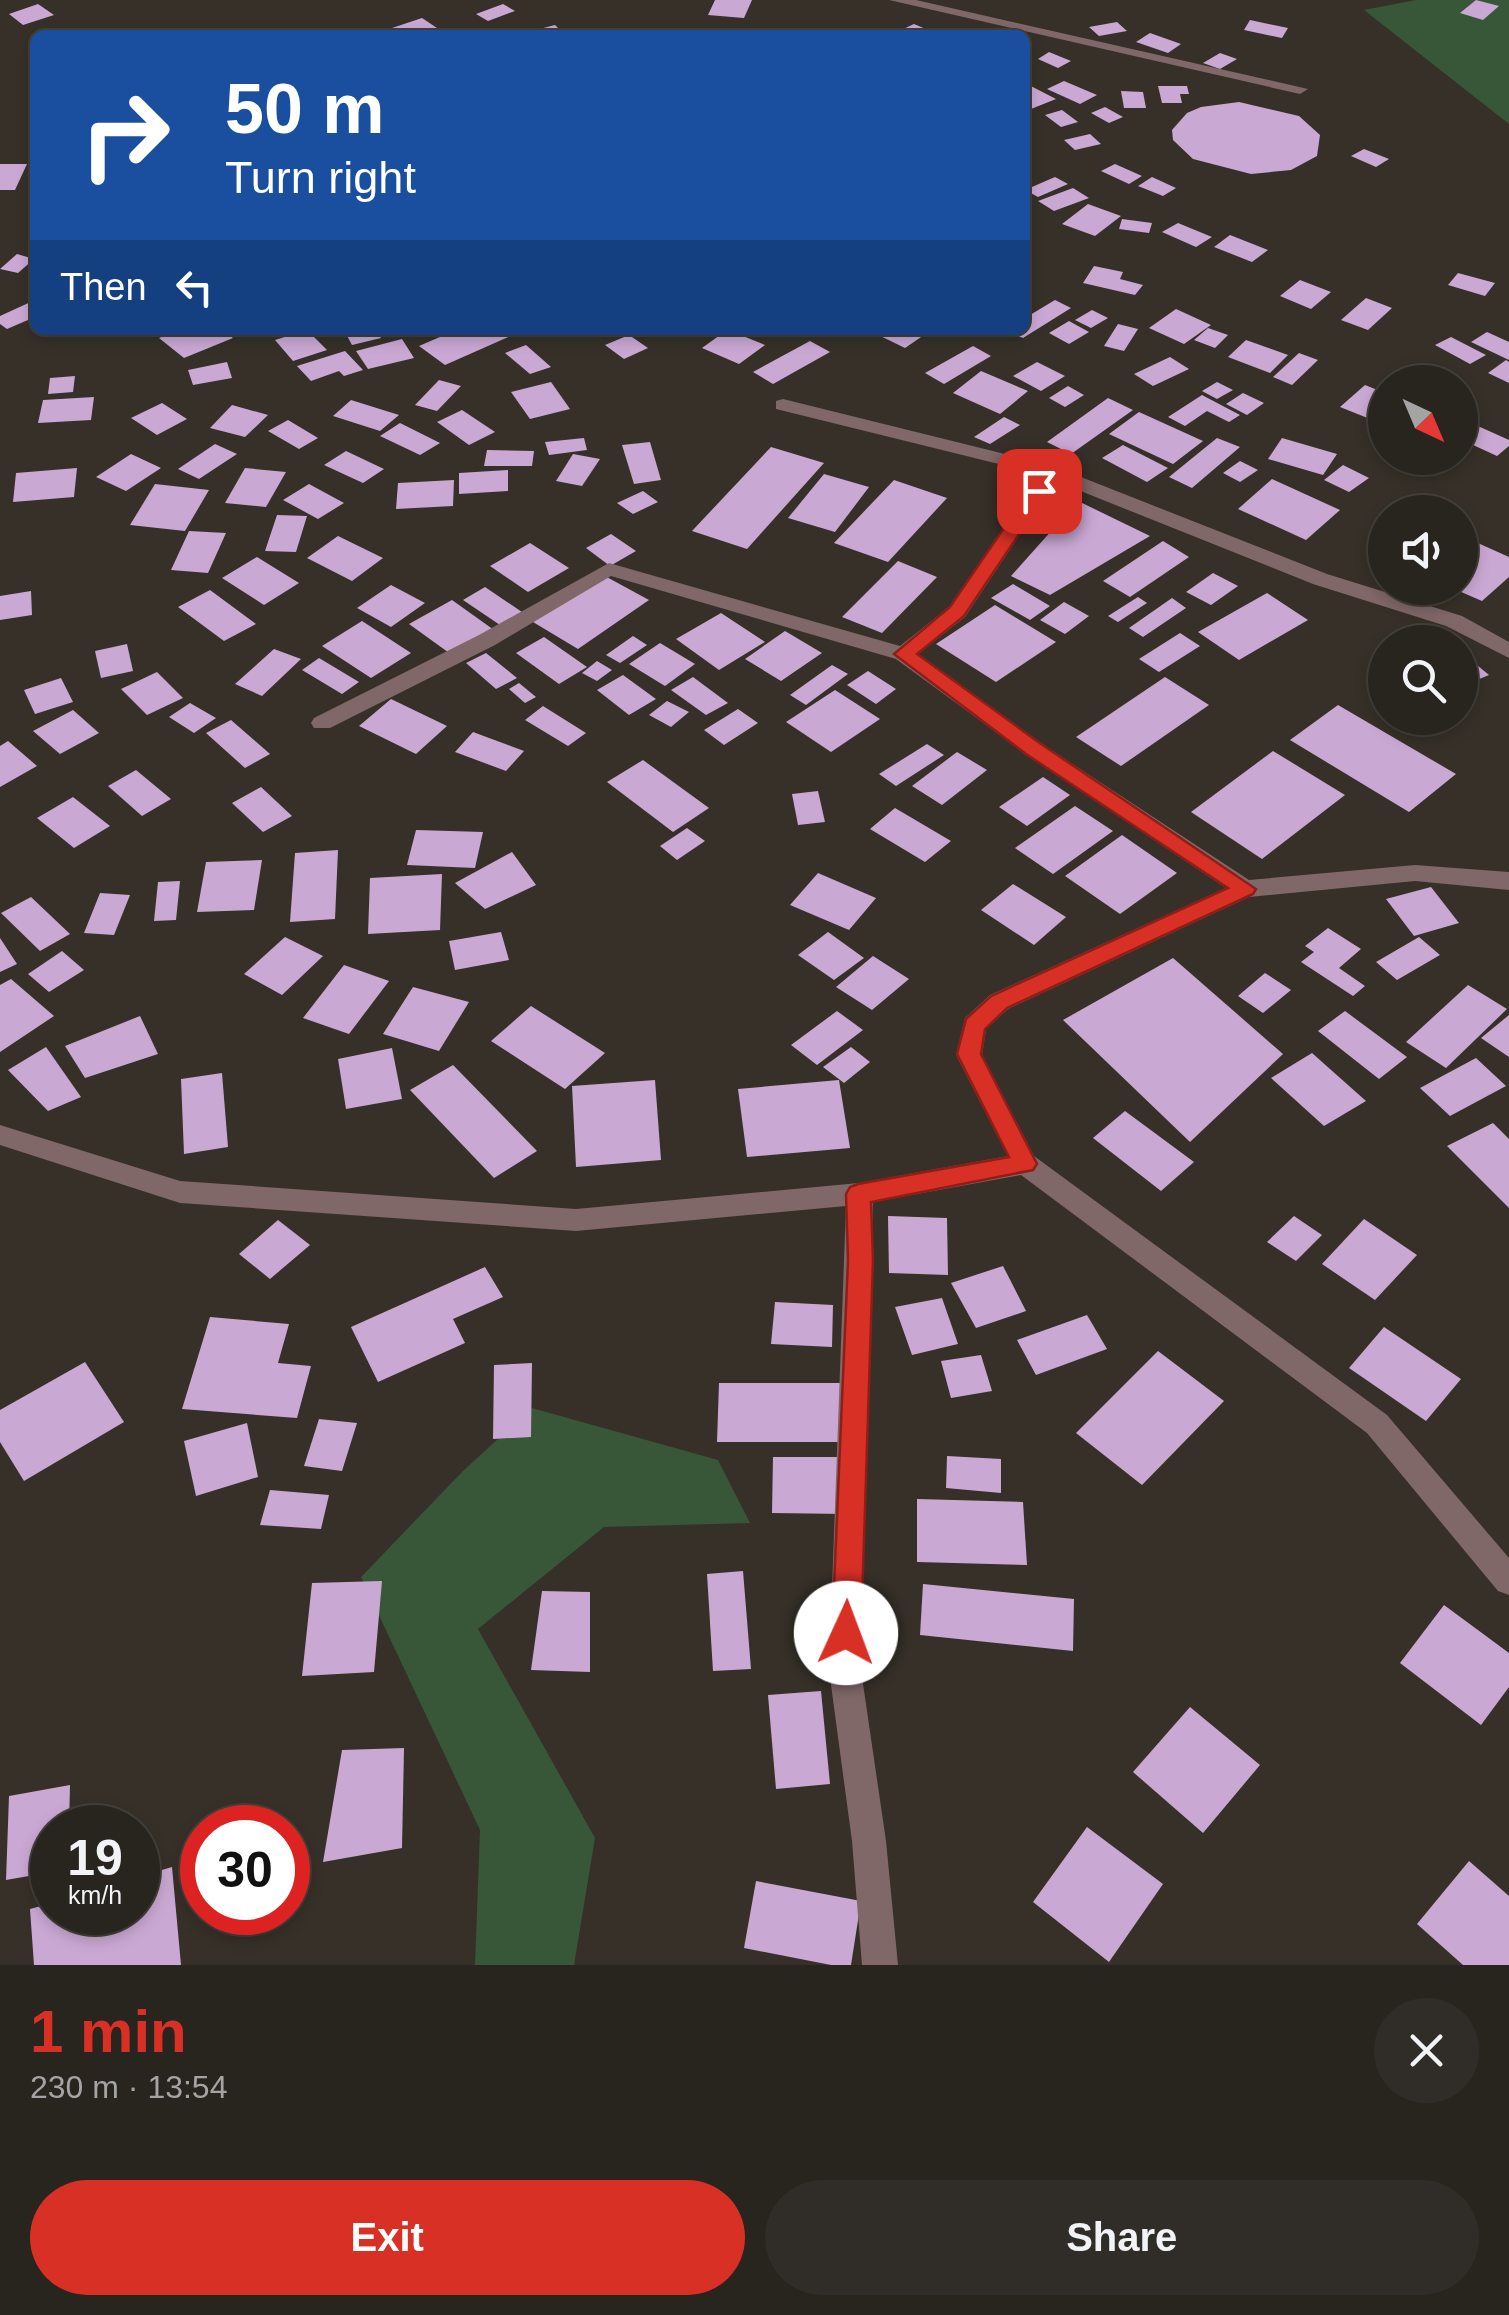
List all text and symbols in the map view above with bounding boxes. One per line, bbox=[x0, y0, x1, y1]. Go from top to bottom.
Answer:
icon: right bbox=[60, 70, 190, 200]
text: 50 m bbox=[225, 70, 385, 148]
text: Turn right bbox=[225, 152, 416, 203]
icon: left bbox=[167, 260, 222, 315]
text: Then bbox=[60, 266, 147, 308]
north arrow bbox=[1368, 365, 1478, 475]
map controls bbox=[1368, 365, 1478, 735]
pin bbox=[997, 449, 1082, 534]
icon: arrive bbox=[1012, 464, 1067, 519]
button: sound bbox=[1368, 495, 1478, 605]
button: search bbox=[1368, 625, 1478, 735]
position arrow bbox=[794, 1581, 898, 1685]
speed limit sign: 30 bbox=[180, 1805, 310, 1935]
text: 19 bbox=[67, 1830, 123, 1886]
text: km/h bbox=[68, 1881, 122, 1909]
text: 1 min bbox=[30, 1998, 187, 2065]
button: close bbox=[1374, 1998, 1479, 2103]
text: 230 m · 13:54 bbox=[30, 2069, 227, 2105]
button: Exit bbox=[30, 2180, 745, 2295]
button: Share bbox=[765, 2180, 1479, 2295]

